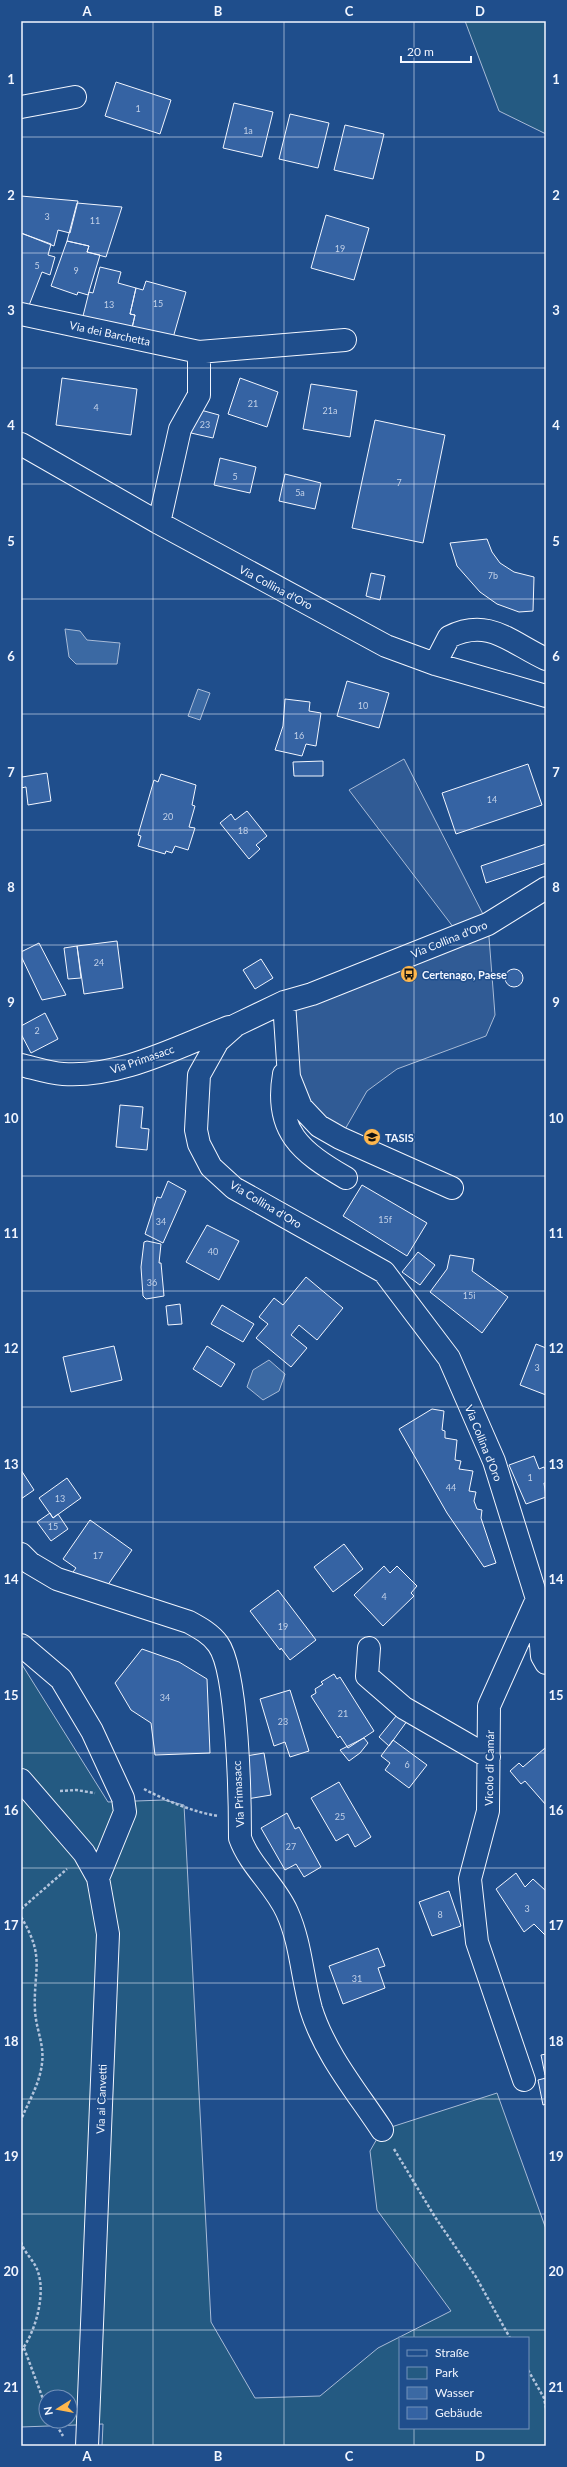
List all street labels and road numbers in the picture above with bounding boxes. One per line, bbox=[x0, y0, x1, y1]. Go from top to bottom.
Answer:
street label: Via dei Barchetta bbox=[68, 318, 152, 348]
street label: Via Collina d'Oro bbox=[237, 562, 315, 612]
street label: Via Collina d'Oro bbox=[409, 918, 489, 960]
street label: Via Primasacc bbox=[108, 1042, 176, 1076]
street label: Via Collina d'Oro bbox=[228, 1178, 304, 1230]
street label: Via Collina d'Oro bbox=[463, 1403, 505, 1483]
street label: Vicolo di Camár bbox=[482, 1730, 496, 1806]
street label: Via Primasacc bbox=[230, 1760, 246, 1828]
street label: Via ai Canvetti bbox=[93, 2064, 109, 2134]

